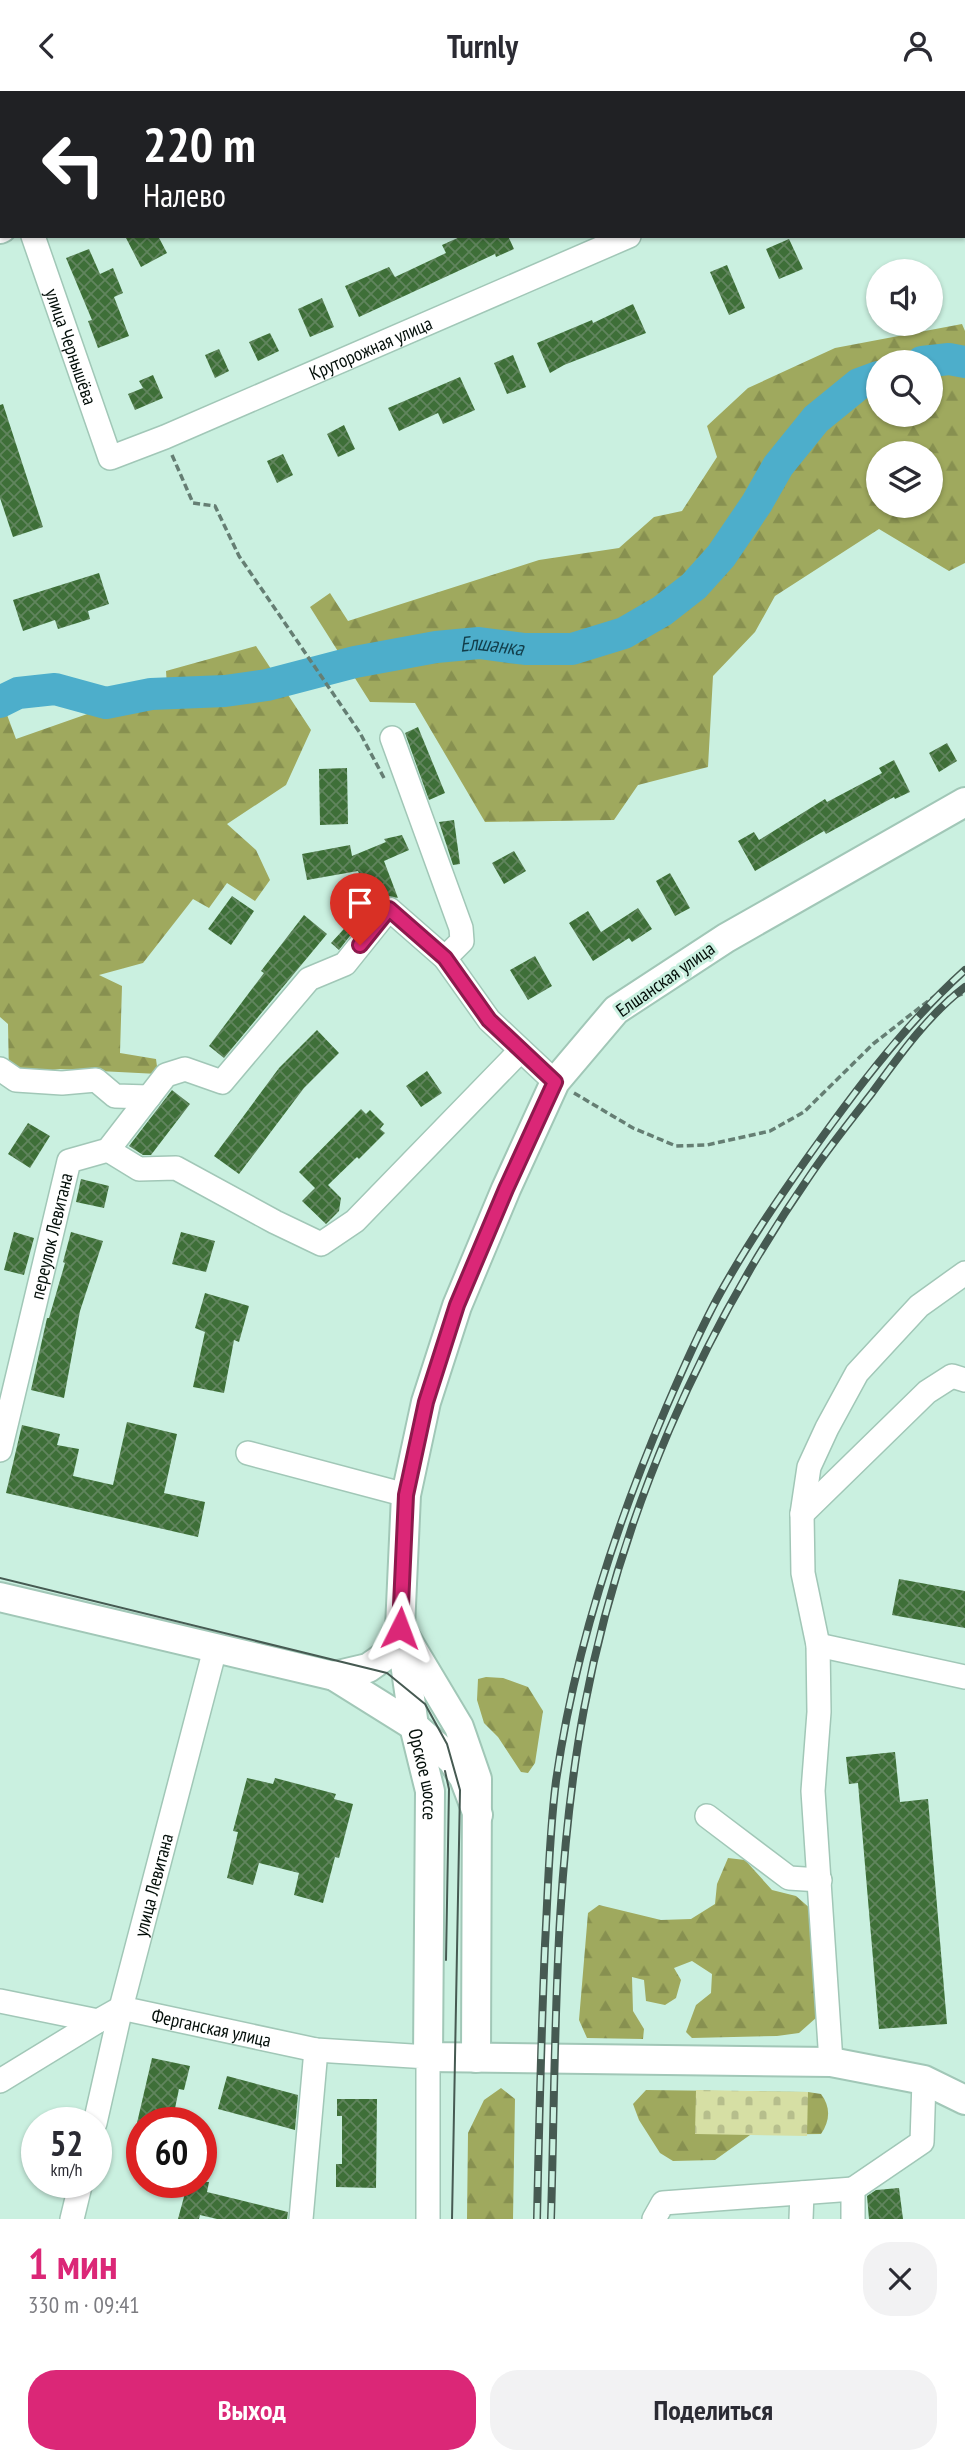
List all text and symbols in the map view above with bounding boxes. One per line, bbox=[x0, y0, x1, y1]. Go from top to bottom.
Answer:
text: Turnly bbox=[447, 25, 518, 67]
icon: back bbox=[28, 27, 66, 65]
icon: person bbox=[899, 27, 937, 65]
text: 220 m bbox=[143, 112, 256, 176]
icon: left bbox=[28, 119, 119, 210]
text: Налево bbox=[143, 174, 226, 216]
map controls bbox=[866, 259, 943, 518]
button: sound bbox=[866, 259, 943, 336]
street label: улица Чернышёва bbox=[40, 285, 103, 408]
street label: Круторожная улица bbox=[306, 311, 436, 385]
button: search bbox=[866, 350, 943, 427]
button: layers bbox=[866, 441, 943, 518]
water label: Елшанка bbox=[459, 629, 527, 662]
pin bbox=[330, 873, 390, 945]
icon: arrive bbox=[341, 884, 379, 922]
street label: Елшанская улица bbox=[611, 936, 719, 1022]
street label: переулок Левитана bbox=[24, 1170, 78, 1302]
position arrow bbox=[363, 1591, 437, 1665]
street label: Орское шоссе bbox=[403, 1726, 442, 1820]
street label: улица Левитана bbox=[128, 1831, 178, 1939]
street label: Ферганская улица bbox=[149, 2003, 273, 2052]
speed limit sign: 60 bbox=[126, 2107, 217, 2198]
text: 52 bbox=[50, 2120, 83, 2166]
text: km/h bbox=[51, 2158, 82, 2181]
text: 1 мин bbox=[28, 2236, 118, 2291]
button: close bbox=[863, 2242, 937, 2316]
text: 330 m · 09:41 bbox=[28, 2290, 140, 2319]
button: Выход bbox=[28, 2370, 476, 2450]
button: Поделиться bbox=[490, 2370, 937, 2450]

